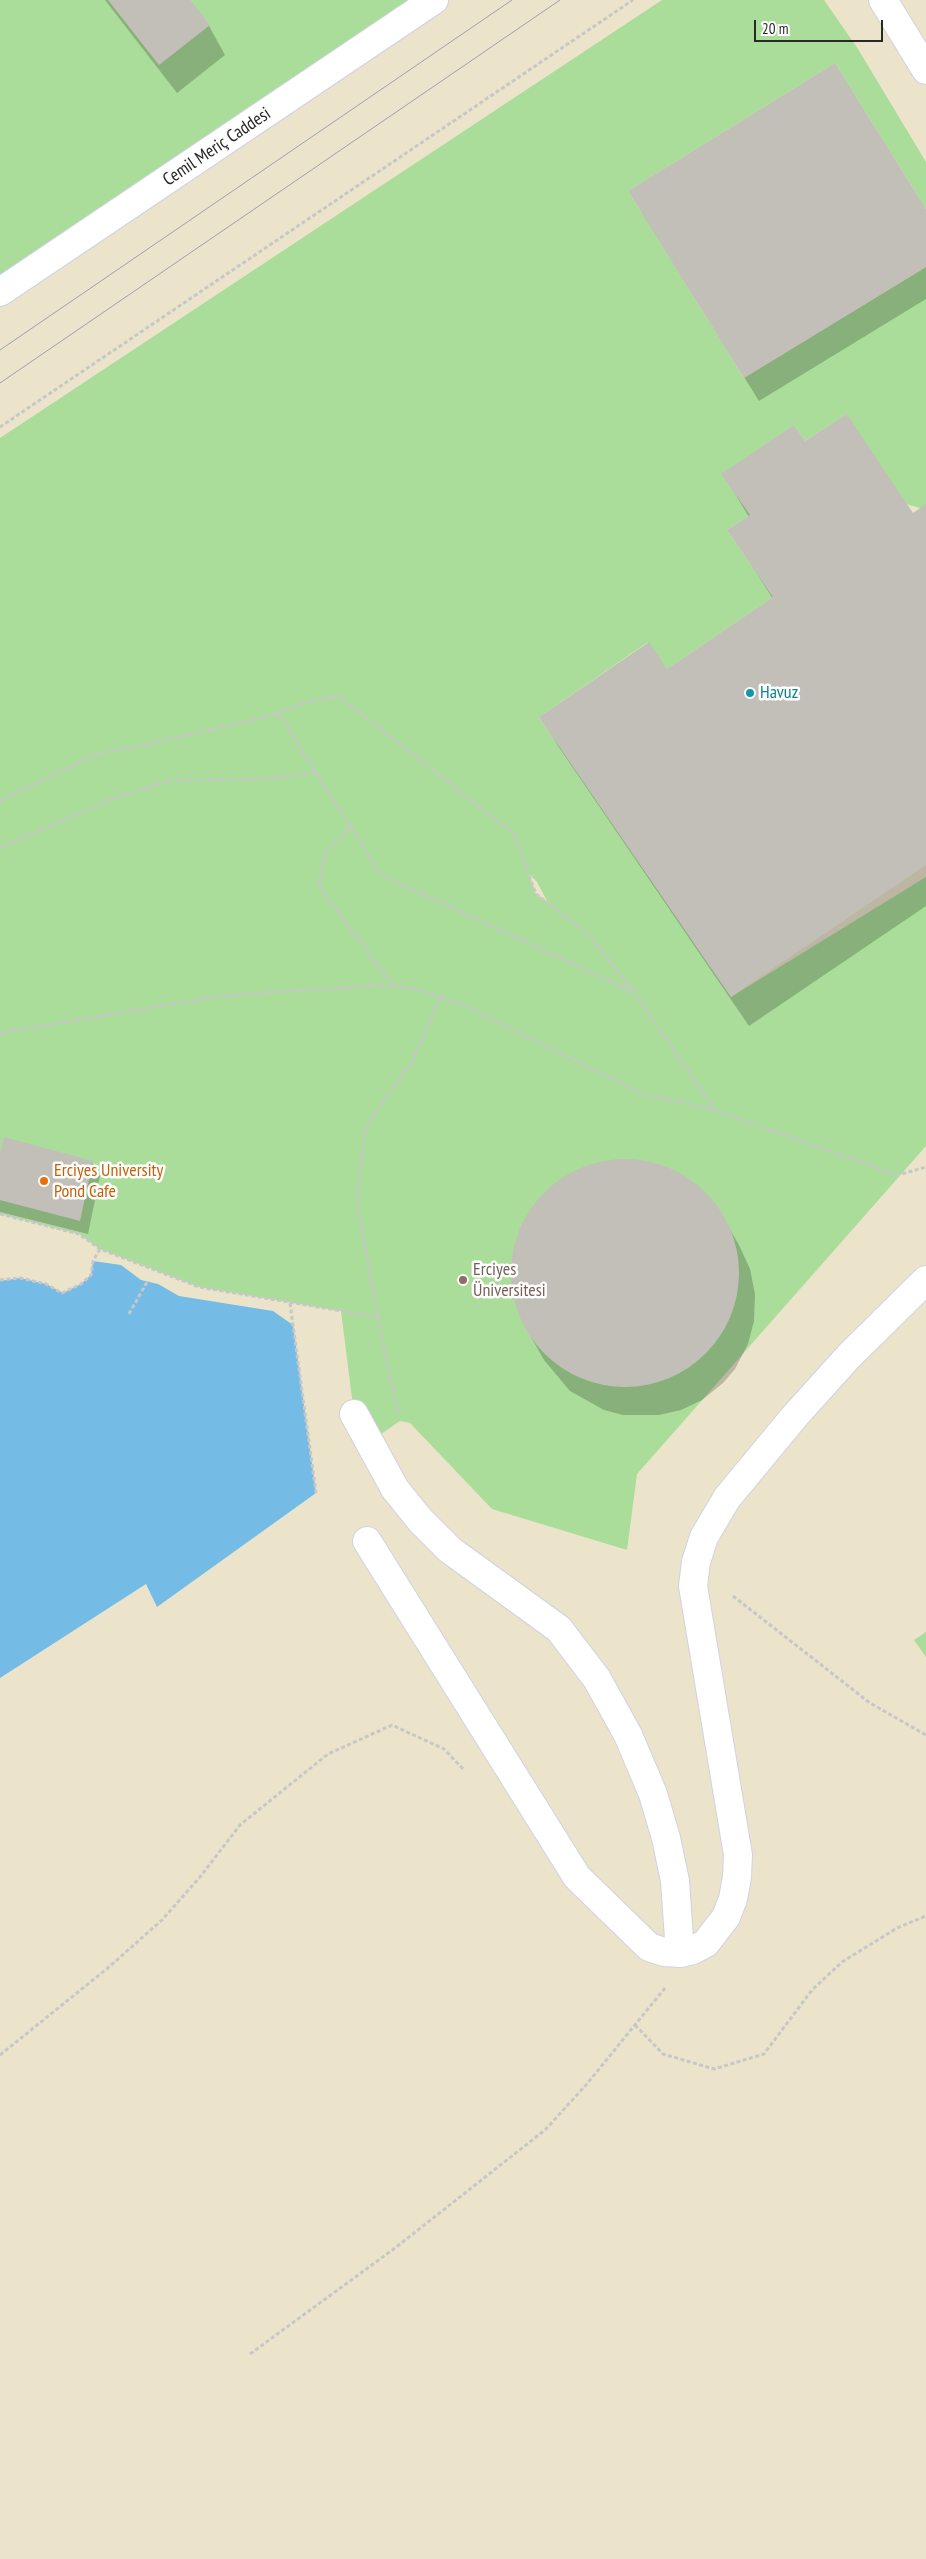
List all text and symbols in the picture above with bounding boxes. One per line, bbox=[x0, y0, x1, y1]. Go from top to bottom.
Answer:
scale bar bbox=[756, 10, 885, 42]
text: 20 m bbox=[762, 19, 788, 38]
street label: Cemil Meriç Caddesi bbox=[159, 103, 275, 191]
place label: Havuz bbox=[760, 682, 798, 704]
marker: Havuz bbox=[744, 687, 756, 699]
place label: Erciyes University Pond Cafe bbox=[54, 1160, 163, 1202]
marker: Erciyes University Pond Cafe bbox=[38, 1175, 50, 1187]
place label: Erciyes Üniversitesi bbox=[473, 1259, 546, 1302]
marker: Erciyes Üniversitesi bbox=[457, 1274, 469, 1286]

